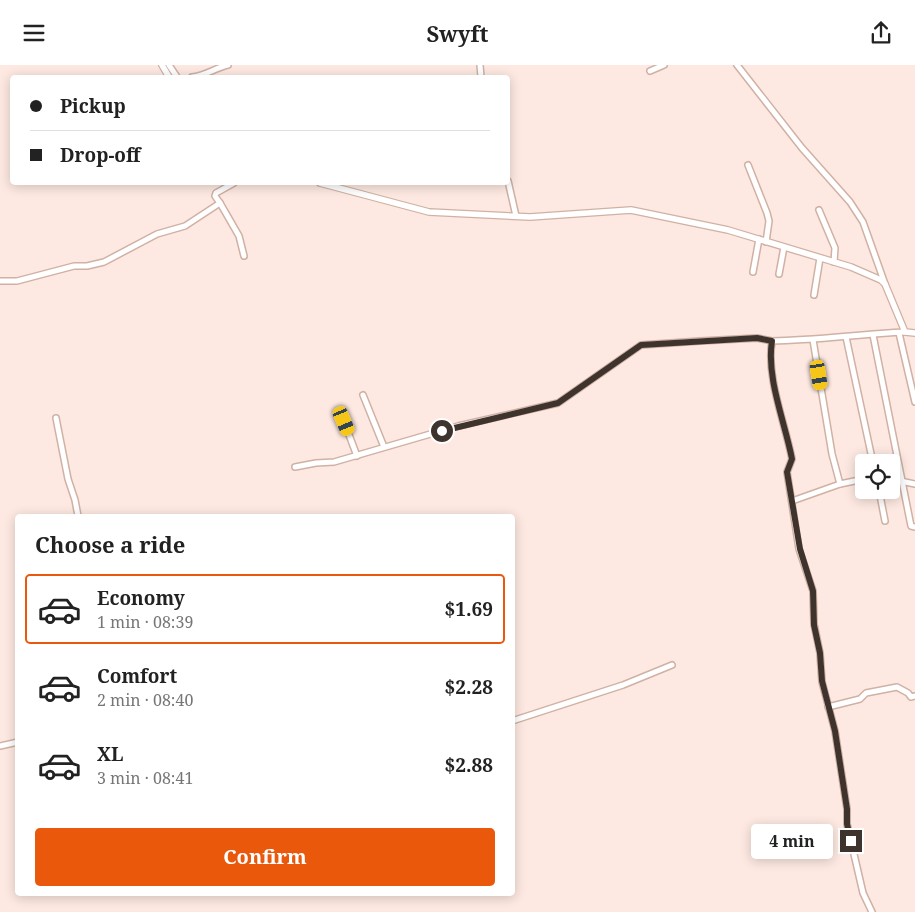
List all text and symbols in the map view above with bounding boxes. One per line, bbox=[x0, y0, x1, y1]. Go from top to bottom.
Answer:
text: Swyft bbox=[427, 18, 488, 48]
icon: menu bbox=[20, 19, 48, 47]
icon: share bbox=[867, 19, 895, 47]
text: Pickup bbox=[60, 93, 126, 119]
text: Drop-off bbox=[60, 142, 140, 168]
car bbox=[809, 359, 828, 391]
car bbox=[331, 404, 356, 438]
route start bbox=[431, 420, 453, 442]
map controls bbox=[855, 454, 900, 499]
button: locate bbox=[855, 454, 900, 499]
text: Choose a ride bbox=[35, 529, 185, 559]
text: Economy bbox=[97, 585, 185, 611]
icon: car bbox=[37, 587, 82, 632]
text: $1.69 bbox=[444, 596, 493, 622]
text: 1 min · 08:39 bbox=[97, 611, 193, 633]
text: Comfort bbox=[97, 663, 177, 689]
icon: car bbox=[37, 665, 82, 710]
text: $2.28 bbox=[444, 674, 493, 700]
text: 2 min · 08:40 bbox=[97, 689, 193, 711]
text: XL bbox=[97, 741, 123, 767]
icon: car bbox=[37, 743, 82, 788]
text: $2.88 bbox=[444, 752, 493, 778]
text: 3 min · 08:41 bbox=[97, 767, 193, 789]
callout: 4 min bbox=[751, 823, 834, 859]
button: Confirm bbox=[35, 828, 495, 886]
text: 4 min bbox=[769, 830, 815, 852]
route end bbox=[840, 830, 862, 852]

